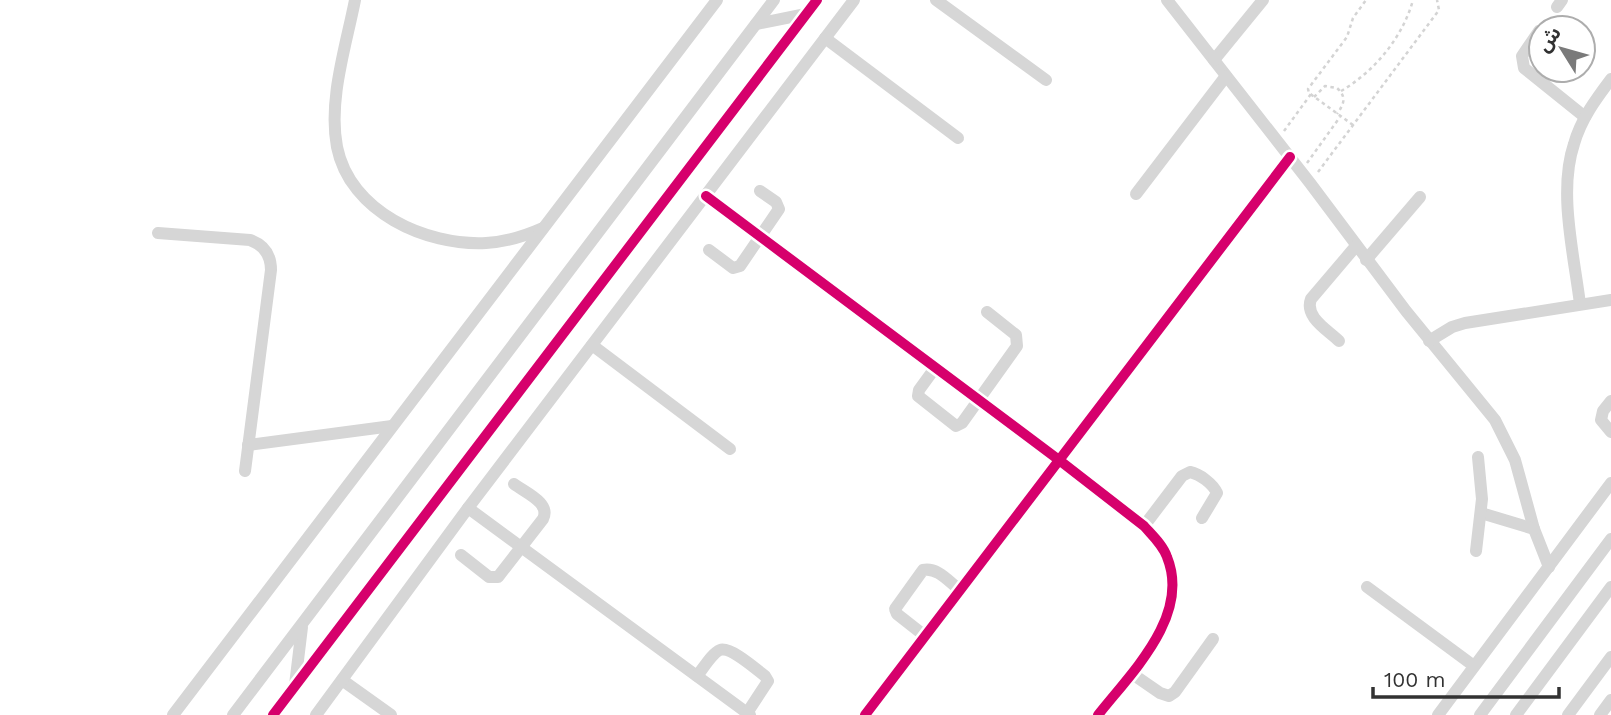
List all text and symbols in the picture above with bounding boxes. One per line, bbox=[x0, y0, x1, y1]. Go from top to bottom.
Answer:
north arrow bbox=[1527, 14, 1597, 84]
text: ش bbox=[1532, 22, 1566, 56]
scale bar bbox=[1373, 656, 1558, 700]
text: 100 m bbox=[1384, 667, 1446, 692]

